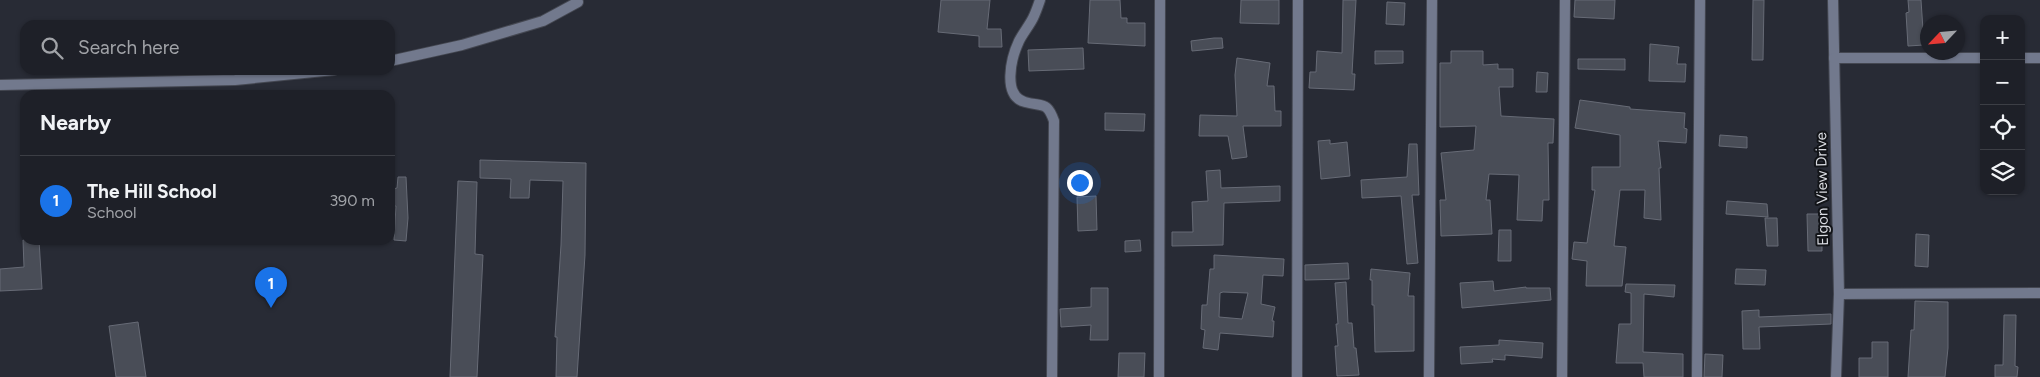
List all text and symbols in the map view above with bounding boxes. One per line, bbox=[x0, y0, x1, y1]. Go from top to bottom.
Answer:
north arrow bbox=[1920, 15, 1965, 60]
map controls bbox=[1980, 15, 2025, 195]
button: + bbox=[1980, 15, 2025, 60]
search box bbox=[20, 20, 395, 75]
icon: search bbox=[38, 34, 66, 62]
text: Search here bbox=[78, 36, 180, 59]
button: − bbox=[1980, 60, 2025, 105]
button: locate bbox=[1980, 105, 2025, 150]
text: Nearby bbox=[40, 110, 111, 135]
street label: Elgon View Drive bbox=[1812, 132, 1832, 246]
button: layers bbox=[1980, 150, 2025, 195]
your location bbox=[1067, 170, 1093, 196]
text: The Hill School bbox=[87, 180, 217, 203]
text: 1 bbox=[53, 191, 59, 210]
text: 390 m bbox=[329, 191, 375, 210]
text: School bbox=[87, 203, 137, 222]
pin: 1 bbox=[255, 267, 287, 308]

